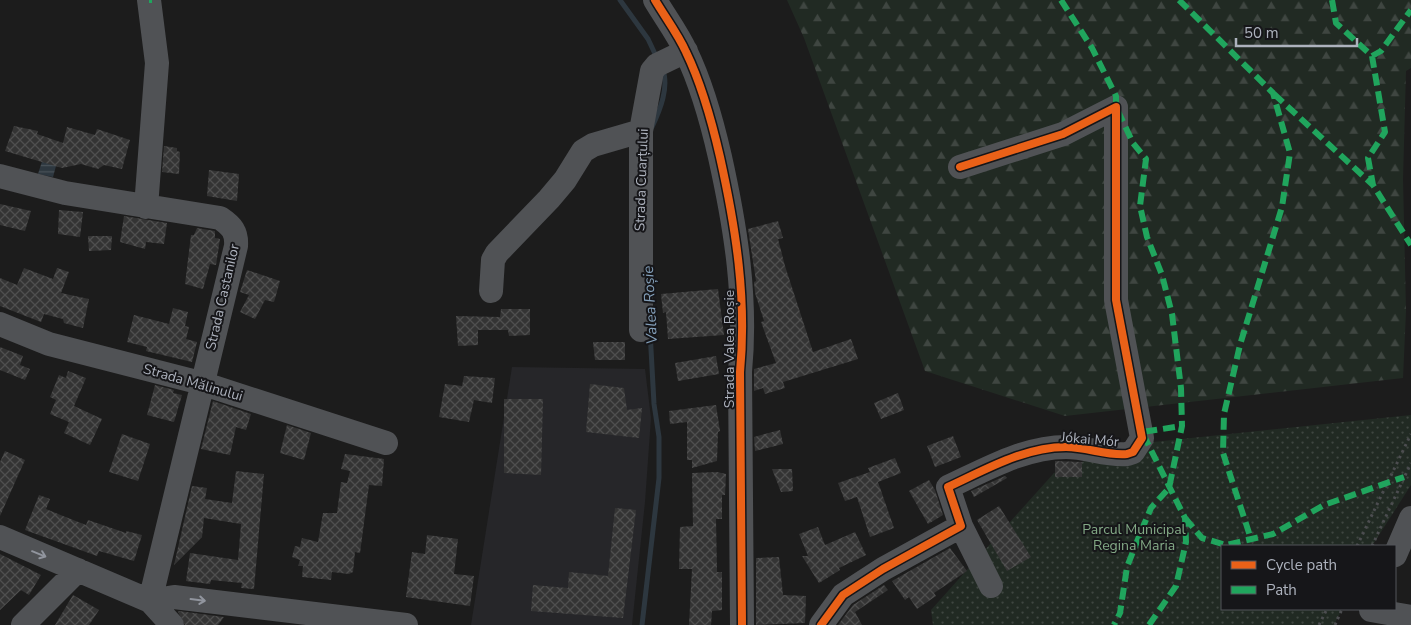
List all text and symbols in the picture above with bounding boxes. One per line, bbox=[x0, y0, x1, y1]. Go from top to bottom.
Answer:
scale bar bbox=[1236, 15, 1357, 47]
text: 50 m bbox=[1244, 23, 1279, 43]
street label: Strada Cuarțului bbox=[630, 128, 653, 232]
street label: Strada Castanilor bbox=[201, 242, 244, 352]
water label: Valea Roșie bbox=[638, 265, 662, 345]
street label: Strada Valea Roșie bbox=[720, 290, 739, 408]
street label: Strada Mălinului bbox=[141, 359, 245, 406]
street label: Jókai Mór bbox=[1059, 427, 1120, 452]
park label: Parcul Municipal Regina Maria bbox=[1082, 520, 1187, 555]
legend bbox=[1221, 545, 1396, 610]
one-way arrow bbox=[31, 549, 46, 559]
text: Cycle path bbox=[1266, 555, 1337, 575]
text: Path bbox=[1266, 580, 1297, 600]
one-way arrow bbox=[190, 595, 206, 605]

